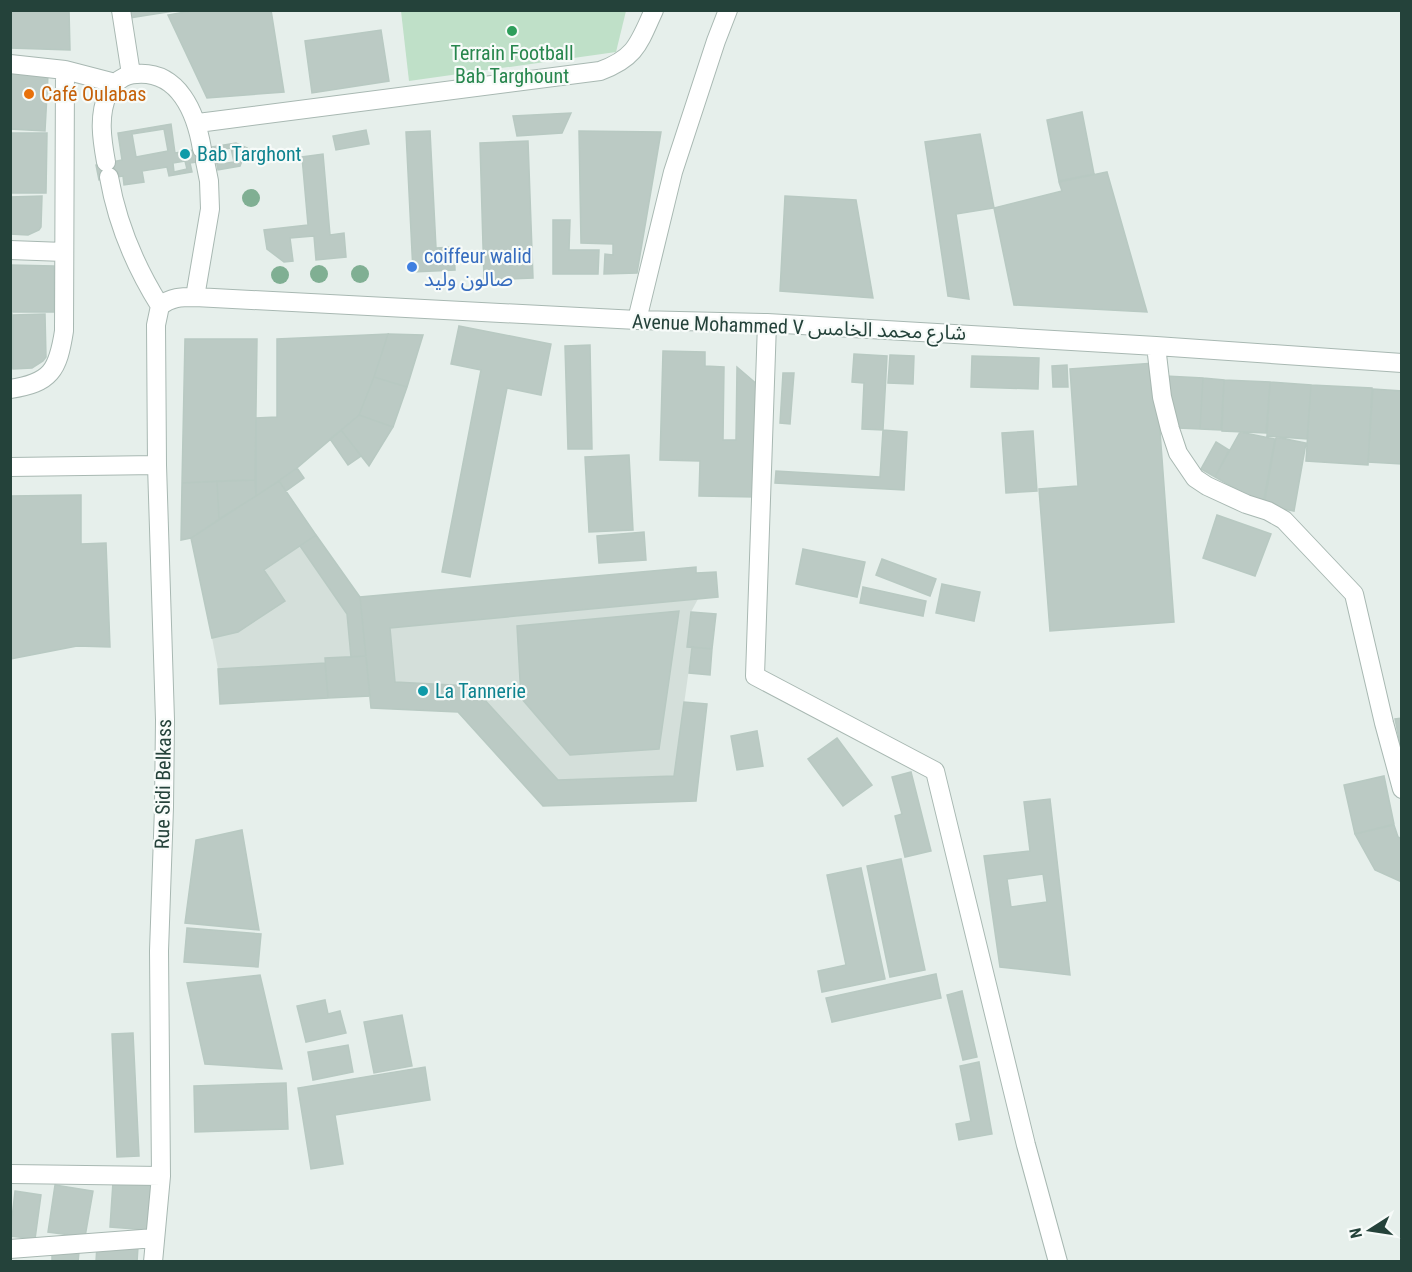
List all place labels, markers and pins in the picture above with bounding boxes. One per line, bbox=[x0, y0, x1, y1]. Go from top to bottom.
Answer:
marker: Terrain Football Bab Targhount bbox=[505, 24, 519, 38]
place label: Terrain Football Bab Targhount bbox=[450, 41, 574, 88]
place label: Café Oulabas bbox=[41, 82, 146, 106]
marker: Café Oulabas bbox=[22, 87, 36, 101]
place label: Bab Targhont bbox=[197, 142, 302, 166]
marker: Bab Targhont bbox=[178, 147, 192, 161]
place label: coiffeur walid صالون وليد bbox=[424, 244, 532, 291]
marker: coiffeur walid صالون وليد bbox=[405, 260, 419, 274]
place label: La Tannerie bbox=[435, 679, 526, 703]
marker: La Tannerie bbox=[416, 684, 430, 698]

